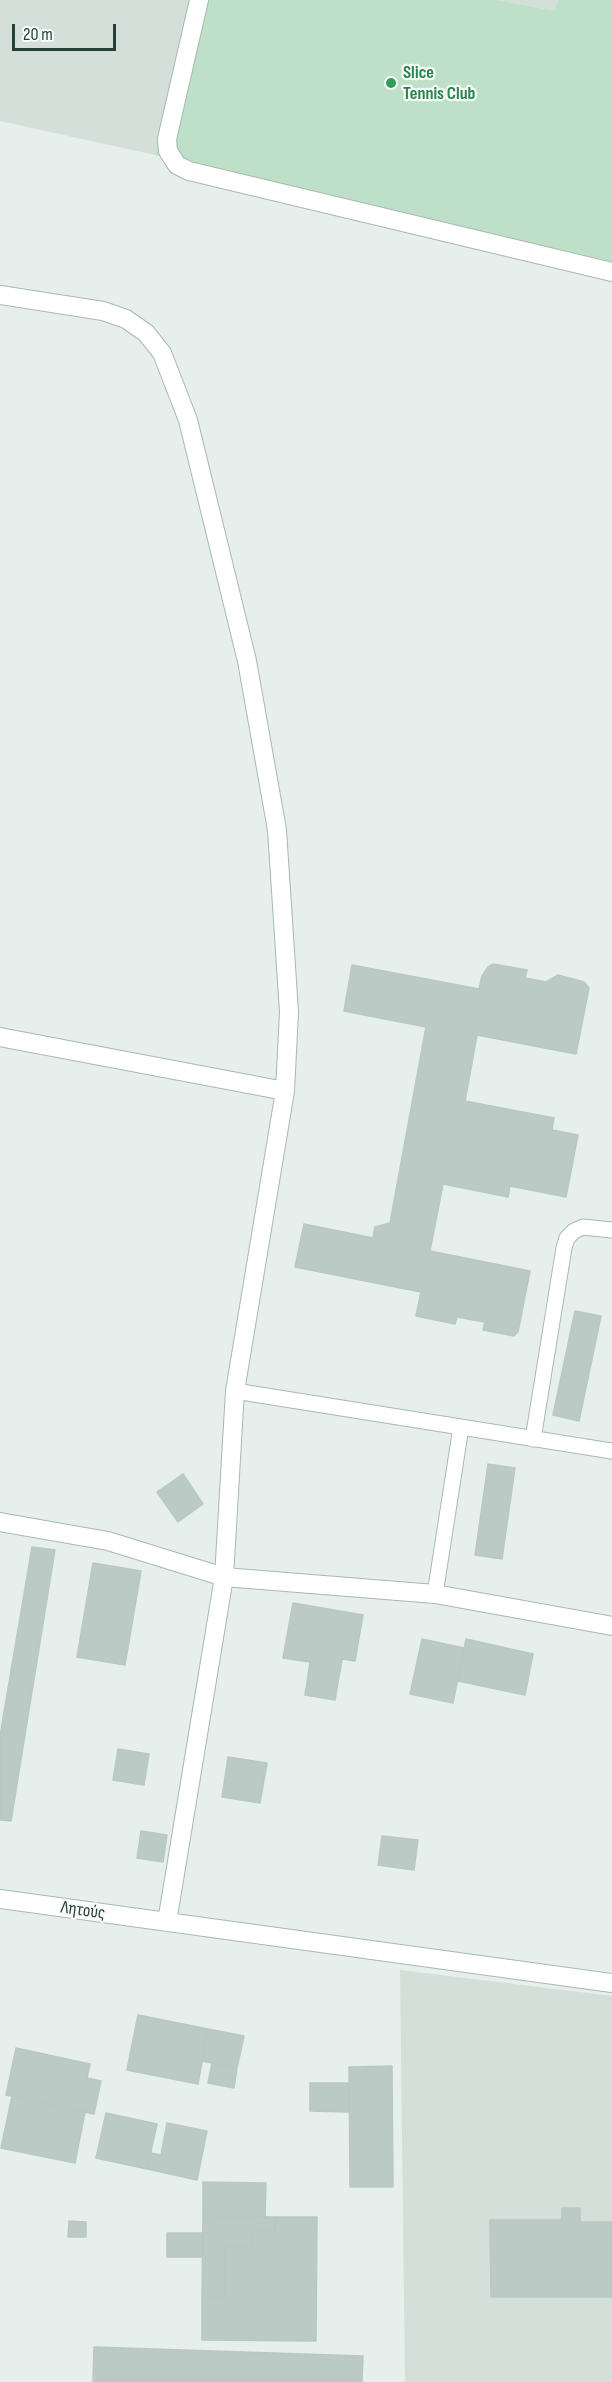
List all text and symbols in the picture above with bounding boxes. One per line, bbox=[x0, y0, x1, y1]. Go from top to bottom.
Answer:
scale bar bbox=[15, 12, 118, 50]
text: 20 m bbox=[23, 24, 53, 45]
place label: Slice Tennis Club bbox=[403, 62, 475, 104]
marker: Slice Tennis Club bbox=[384, 76, 398, 90]
street label: Λητούς bbox=[59, 1897, 107, 1925]

